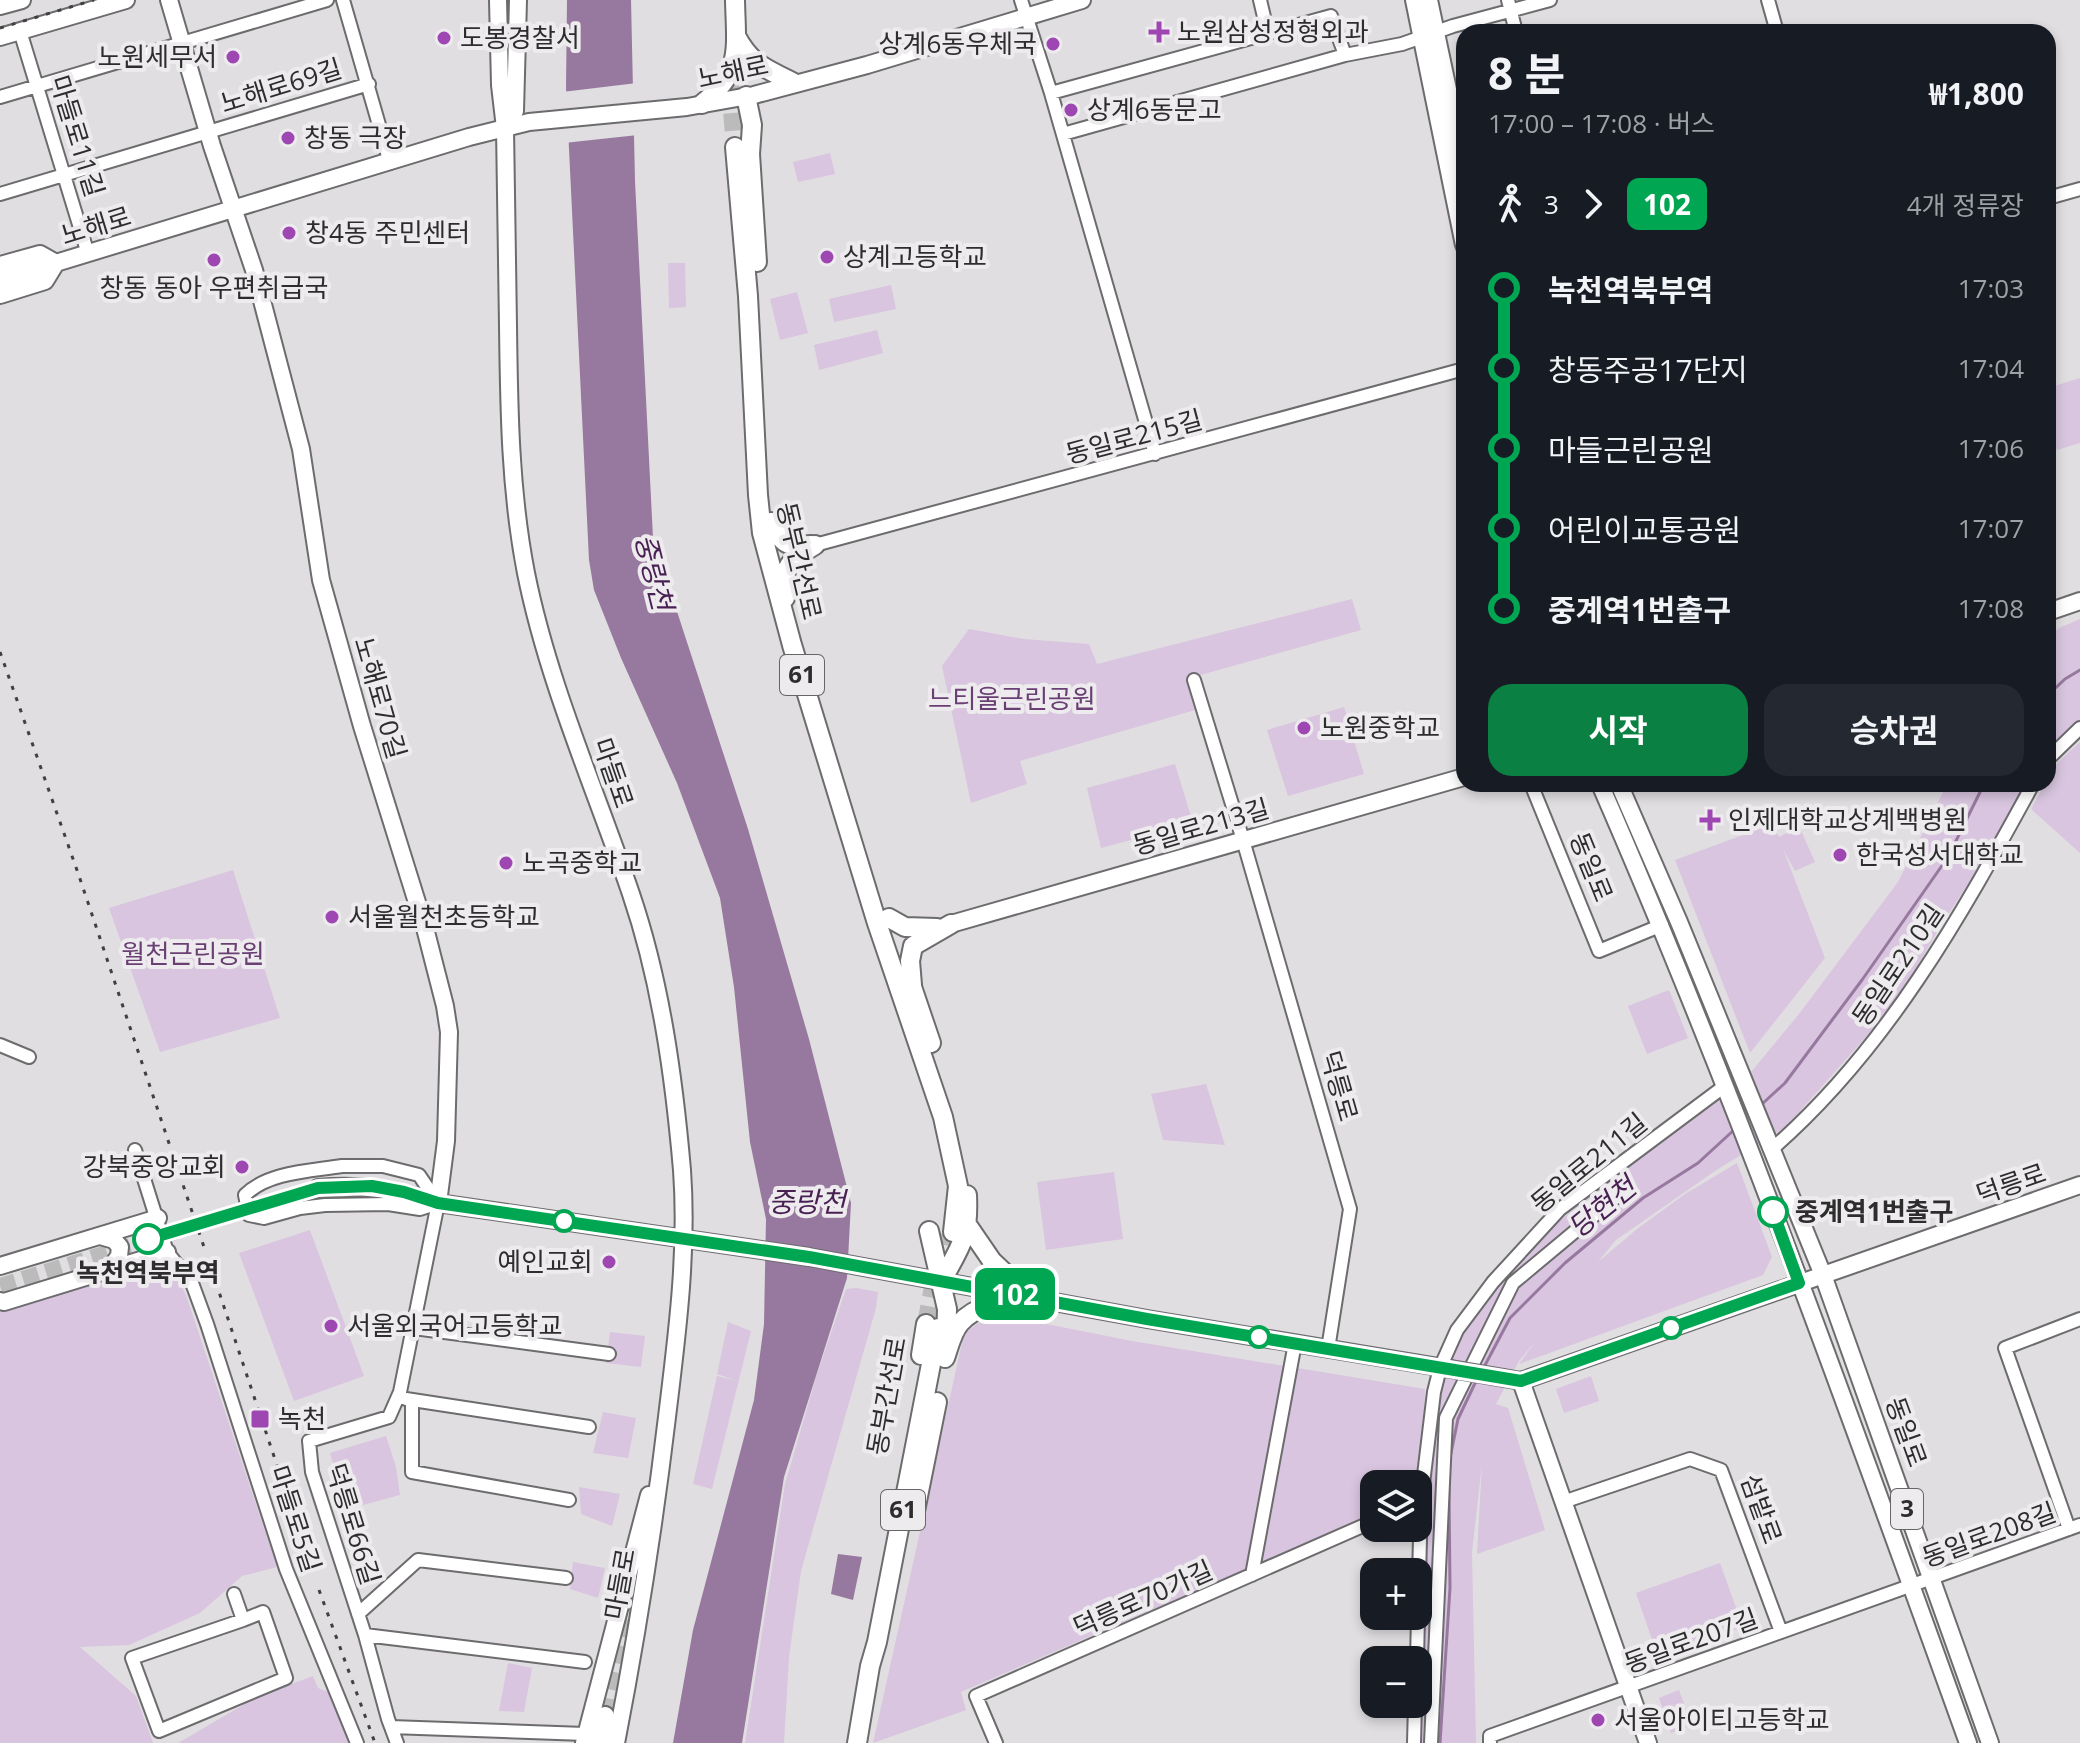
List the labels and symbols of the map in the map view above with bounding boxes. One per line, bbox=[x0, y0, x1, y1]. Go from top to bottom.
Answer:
place label: 노원삼성정형외과 bbox=[1177, 13, 1368, 49]
place label: 도봉경찰서 bbox=[460, 19, 580, 55]
marker: 노원삼성정형외과 bbox=[1148, 21, 1170, 43]
place label: 상계6동우체국 bbox=[879, 25, 1037, 61]
marker: 도봉경찰서 bbox=[435, 29, 453, 47]
marker: 상계6동우체국 bbox=[1044, 35, 1062, 53]
place label: 노원세무서 bbox=[97, 38, 217, 74]
street label: 노해로 bbox=[694, 46, 772, 96]
marker: 노원세무서 bbox=[224, 48, 242, 66]
street label: 노해로69길 bbox=[215, 49, 346, 121]
street label: 마들로11길 bbox=[42, 70, 114, 201]
place label: 상계6동문고 bbox=[1087, 91, 1221, 127]
marker: 상계6동문고 bbox=[1062, 101, 1080, 119]
place label: 창동 극장 bbox=[304, 119, 406, 155]
marker: 창동 극장 bbox=[279, 129, 297, 147]
street label: 노해로 bbox=[56, 197, 135, 253]
place label: 창4동 주민센터 bbox=[305, 214, 470, 250]
marker: 창4동 주민센터 bbox=[280, 224, 298, 242]
place label: 상계고등학교 bbox=[843, 238, 987, 274]
marker: 상계고등학교 bbox=[818, 248, 836, 266]
marker: 창동 동아 우편취급국 bbox=[205, 251, 223, 269]
place label: 창동 동아 우편취급국 bbox=[100, 269, 328, 305]
street label: 동일로215길 bbox=[1061, 400, 1206, 472]
street label: 동부간선로 bbox=[769, 498, 831, 623]
water label: 중랑천 bbox=[627, 530, 684, 617]
street label: 노해로70길 bbox=[346, 632, 416, 763]
road number: 61 bbox=[780, 655, 824, 695]
park label: 느티울근린공원 bbox=[928, 680, 1096, 716]
place label: 노원중학교 bbox=[1320, 709, 1440, 745]
marker: 노원중학교 bbox=[1295, 719, 1313, 737]
street label: 마들로 bbox=[585, 733, 643, 812]
street label: 동일로213길 bbox=[1128, 789, 1273, 863]
place label: 인제대학교상계백병원 bbox=[1728, 801, 1967, 837]
marker: 인제대학교상계백병원 bbox=[1699, 809, 1721, 831]
street label: 동일로 bbox=[1562, 827, 1622, 907]
place label: 한국성서대학교 bbox=[1856, 836, 2023, 872]
place label: 노곡중학교 bbox=[522, 844, 642, 880]
marker: 한국성서대학교 bbox=[1831, 846, 1849, 864]
marker: 노곡중학교 bbox=[497, 854, 515, 872]
street label: 동일로210길 bbox=[1843, 896, 1951, 1033]
place label: 서울월천초등학교 bbox=[348, 898, 539, 934]
marker: 서울월천초등학교 bbox=[323, 908, 341, 926]
park label: 월천근린공원 bbox=[121, 935, 265, 971]
street label: 덕릉로 bbox=[1313, 1046, 1367, 1125]
street label: 동일로211길 bbox=[1523, 1104, 1654, 1220]
place label: 강북중앙교회 bbox=[82, 1148, 226, 1184]
street label: 덕릉로 bbox=[1971, 1154, 2050, 1212]
marker: 강북중앙교회 bbox=[233, 1158, 251, 1176]
water label: 당현천 bbox=[1559, 1165, 1646, 1245]
water label: 중랑천 bbox=[768, 1182, 849, 1220]
place label: 중계역1번출구 bbox=[1795, 1193, 1953, 1229]
marker: 중계역1번출구 bbox=[1758, 1197, 1788, 1227]
unlabelled marker bbox=[553, 1210, 575, 1232]
marker: 녹천역북부역 bbox=[133, 1224, 163, 1254]
place label: 예인교회 bbox=[497, 1243, 593, 1279]
marker: 예인교회 bbox=[600, 1253, 618, 1271]
place label: 녹천역북부역 bbox=[76, 1254, 220, 1290]
line badge: 102 bbox=[969, 1268, 1061, 1320]
place label: 서울외국어고등학교 bbox=[347, 1307, 562, 1343]
marker: 서울외국어고등학교 bbox=[322, 1317, 340, 1335]
unlabelled marker bbox=[1660, 1317, 1682, 1339]
unlabelled marker bbox=[1248, 1326, 1270, 1348]
street label: 동부간선로 bbox=[858, 1334, 914, 1458]
street label: 동일로 bbox=[1878, 1392, 1936, 1472]
place label: 녹천 bbox=[278, 1400, 326, 1436]
marker: 녹천 bbox=[249, 1408, 271, 1430]
street label: 덕릉로66길 bbox=[318, 1458, 390, 1589]
street label: 마들로5길 bbox=[262, 1461, 330, 1577]
street label: 섬밭로 bbox=[1733, 1469, 1791, 1549]
road number: 3 bbox=[1891, 1489, 1923, 1529]
road number: 61 bbox=[881, 1490, 925, 1530]
street label: 동일로208길 bbox=[1917, 1493, 2061, 1575]
street label: 마들로 bbox=[595, 1545, 643, 1622]
street label: 덕릉로70가길 bbox=[1067, 1551, 1218, 1645]
street label: 동일로207길 bbox=[1619, 1599, 1763, 1681]
place label: 서울아이티고등학교 bbox=[1614, 1701, 1829, 1737]
marker: 서울아이티고등학교 bbox=[1589, 1711, 1607, 1729]

